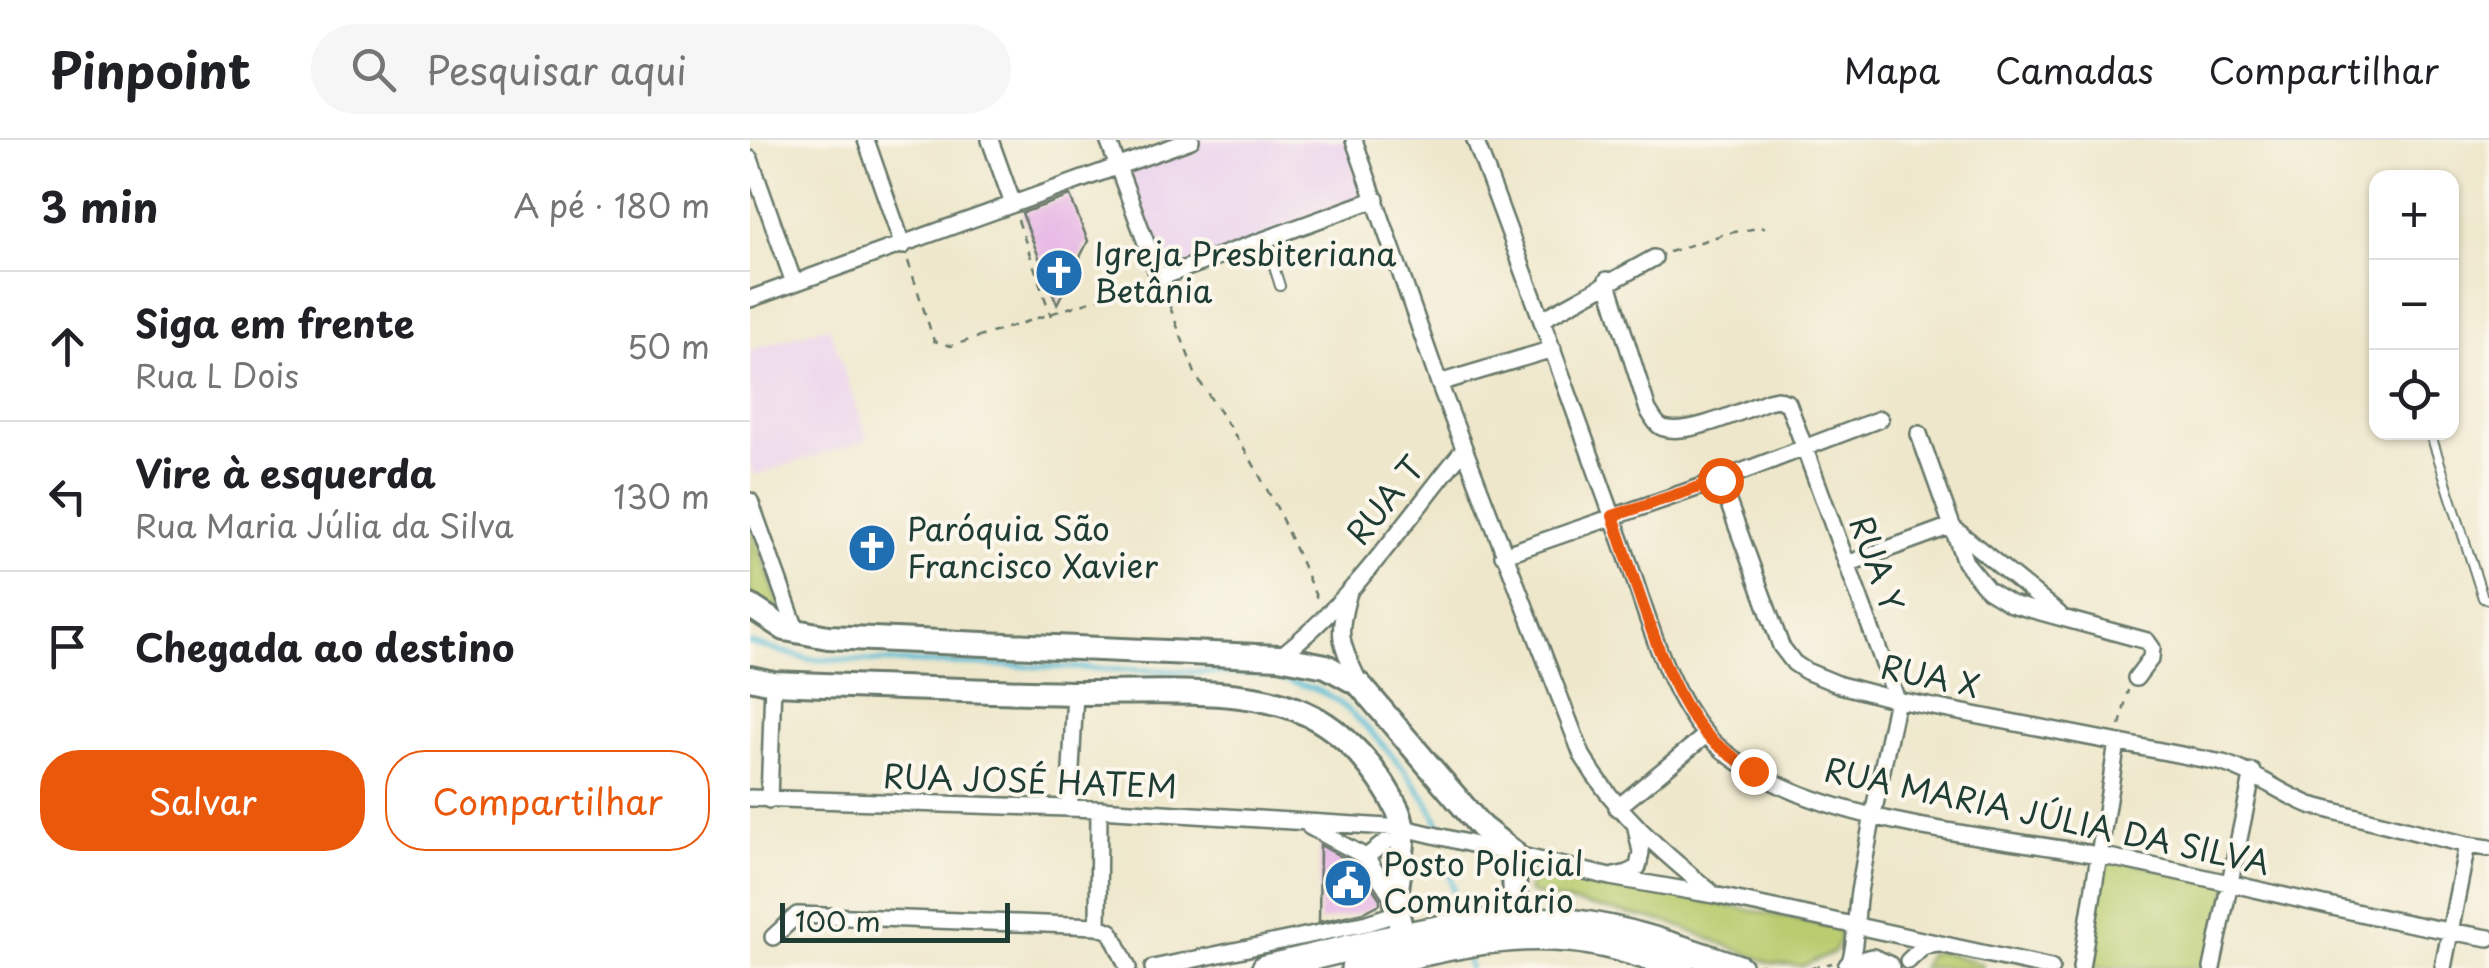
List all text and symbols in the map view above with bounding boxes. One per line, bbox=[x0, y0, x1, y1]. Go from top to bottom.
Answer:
search box bbox=[311, 24, 1011, 114]
text: Pinpoint bbox=[50, 33, 251, 105]
text: Pesquisar aqui bbox=[426, 41, 687, 98]
icon: search bbox=[346, 42, 401, 97]
text: Mapa bbox=[1844, 43, 1940, 96]
text: Camadas bbox=[1995, 43, 2154, 96]
text: Compartilhar bbox=[2209, 43, 2439, 96]
map controls bbox=[2369, 170, 2459, 440]
button: + bbox=[2369, 170, 2459, 260]
text: 3 min bbox=[40, 174, 158, 237]
text: A pé · 180 m bbox=[513, 181, 710, 229]
place label: Igreja Presbiteriana Betânia bbox=[1094, 229, 1396, 314]
church icon: Igreja Presbiteriana Betânia bbox=[1033, 247, 1085, 299]
button: − bbox=[2369, 260, 2459, 350]
text: Siga em frente bbox=[135, 294, 415, 351]
icon: ahead bbox=[40, 319, 95, 374]
text: 50 m bbox=[627, 322, 710, 370]
button: locate bbox=[2369, 350, 2459, 440]
text: Rua L Dois bbox=[135, 351, 299, 399]
text: Vire à esquerda bbox=[135, 444, 436, 501]
street label: RUA T bbox=[1334, 445, 1435, 554]
route start bbox=[1698, 458, 1744, 504]
icon: left bbox=[40, 469, 95, 524]
text: 130 m bbox=[613, 472, 710, 520]
text: Rua Maria Júlia da Silva bbox=[135, 501, 514, 549]
place label: Paróquia São Francisco Xavier bbox=[907, 504, 1158, 589]
street label: RUA Y bbox=[1838, 509, 1917, 618]
church icon: Paróquia São Francisco Xavier bbox=[846, 522, 898, 574]
text: Chegada ao destino bbox=[135, 618, 514, 675]
icon: arrive bbox=[40, 619, 95, 674]
street label: RUA X bbox=[1877, 641, 1984, 709]
street label: RUA MARIA JÚLIA DA SILVA bbox=[1820, 744, 2275, 886]
route end bbox=[1731, 749, 1777, 795]
button: Salvar bbox=[40, 750, 365, 851]
button: Compartilhar bbox=[385, 750, 710, 851]
street label: RUA JOSÉ HATEM bbox=[882, 751, 1178, 809]
place label: Posto Policial Comunitário bbox=[1383, 839, 1583, 924]
public building icon: Posto Policial Comunitário bbox=[1322, 857, 1374, 909]
scale bar bbox=[780, 898, 1010, 942]
text: 100 m bbox=[795, 899, 881, 942]

